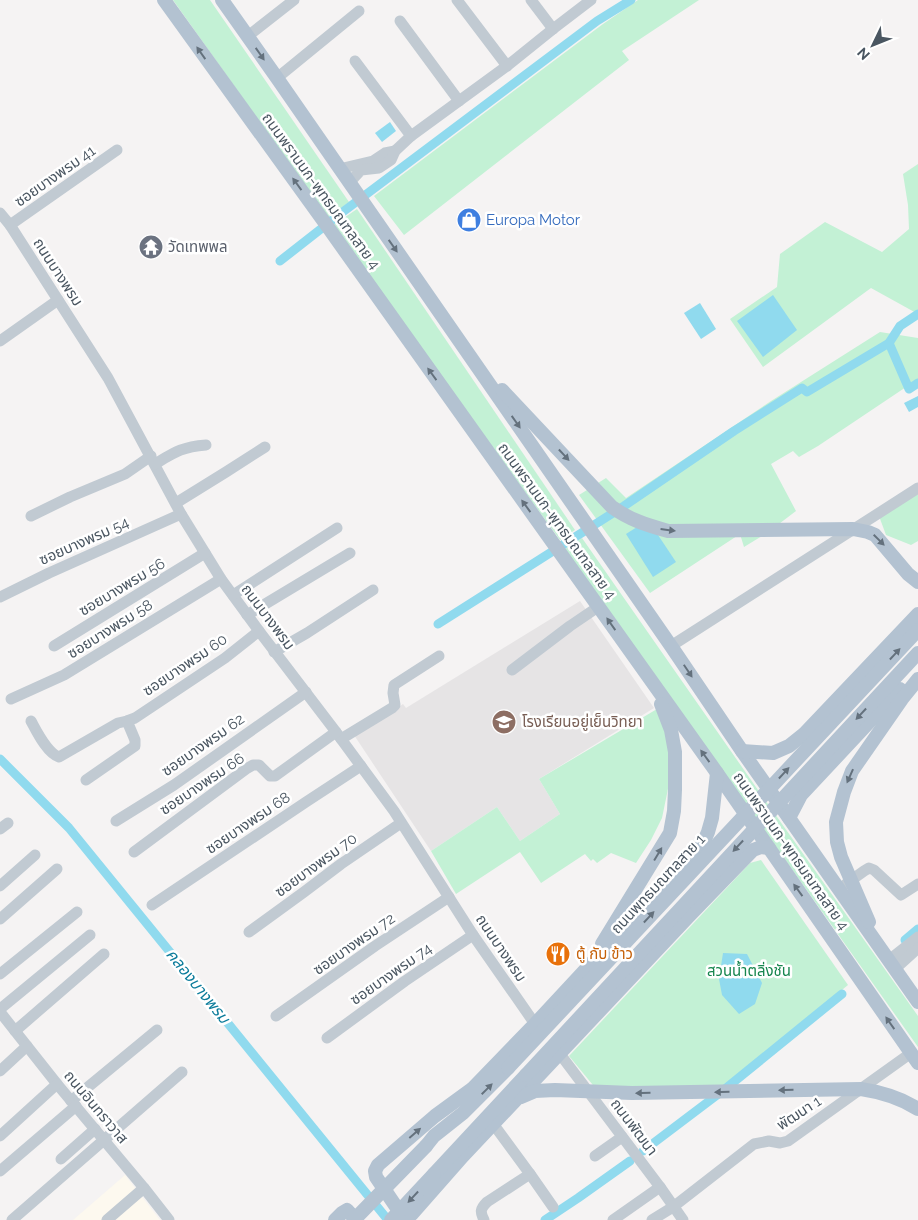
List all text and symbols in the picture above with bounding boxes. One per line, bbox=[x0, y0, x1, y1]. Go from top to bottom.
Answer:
north arrow bbox=[848, 20, 898, 70]
text: N bbox=[854, 45, 873, 63]
one-way arrow bbox=[196, 46, 206, 59]
one-way arrow bbox=[255, 47, 265, 61]
street label: ถนนพรานนก-พุทธมณฑลสาย 4 bbox=[258, 109, 384, 273]
street label: ซอยบางพรม 41 bbox=[11, 141, 99, 210]
one-way arrow bbox=[292, 177, 302, 191]
shop icon: Europa Motor bbox=[456, 207, 482, 233]
place label: Europa Motor bbox=[486, 211, 581, 229]
temple icon: วัดเทพพล bbox=[138, 234, 164, 260]
street label: ถนนบางพรม bbox=[29, 235, 87, 309]
place label: วัดเทพพล bbox=[168, 238, 228, 256]
one-way arrow bbox=[388, 239, 398, 252]
one-way arrow bbox=[427, 367, 437, 381]
one-way arrow bbox=[511, 416, 521, 429]
street label: ถนนพรานนก-พุทธมณฑลสาย 4 bbox=[494, 439, 620, 603]
one-way arrow bbox=[558, 449, 570, 461]
one-way arrow bbox=[521, 499, 531, 513]
street label: ซอยบางพรม 54 bbox=[36, 513, 132, 569]
one-way arrow bbox=[660, 526, 676, 534]
one-way arrow bbox=[873, 534, 885, 546]
street label: ซอยบางพรม 56 bbox=[76, 554, 168, 620]
street label: ถนนบางพรม bbox=[237, 581, 299, 653]
street label: ซอยบางพรม 58 bbox=[64, 596, 156, 662]
one-way arrow bbox=[606, 617, 616, 631]
street label: ซอยบางพรม 60 bbox=[139, 630, 231, 700]
one-way arrow bbox=[889, 649, 901, 661]
one-way arrow bbox=[683, 664, 693, 678]
one-way arrow bbox=[855, 708, 867, 720]
school or university icon: โรงเรียนอยู่เย็นวิทยา bbox=[491, 709, 517, 735]
street label: ซอยบางพรม 62 bbox=[158, 710, 248, 780]
place label: โรงเรียนอยู่เย็นวิทยา bbox=[522, 713, 643, 731]
street label: ซอยบางพรม 66 bbox=[156, 749, 248, 819]
one-way arrow bbox=[700, 750, 710, 763]
one-way arrow bbox=[778, 767, 790, 779]
street label: ถนนพรานนก-พุทธมณฑลสาย 4 bbox=[729, 768, 853, 934]
one-way arrow bbox=[846, 769, 854, 783]
street label: ซอยบางพรม 68 bbox=[202, 788, 294, 858]
street label: ซอยบางพรม 70 bbox=[271, 829, 361, 901]
street label: ถนนพุทธมณฑลสาย 1 bbox=[607, 830, 709, 938]
one-way arrow bbox=[733, 840, 744, 853]
one-way arrow bbox=[653, 847, 662, 860]
one-way arrow bbox=[793, 883, 803, 896]
street label: ซอยบางพรม 72 bbox=[310, 909, 399, 979]
street label: ถนนบางพรม bbox=[472, 911, 530, 985]
one-way arrow bbox=[643, 912, 655, 924]
street label: ซอยบางพรม 74 bbox=[347, 939, 435, 1009]
restaurant icon: ตู้ กับ ข้าว bbox=[545, 941, 571, 967]
water label: คลองบางพรม bbox=[162, 945, 235, 1028]
place label: ตู้ กับ ข้าว bbox=[576, 945, 633, 963]
park label: สวนน้ำตลิ่งชัน bbox=[707, 960, 791, 980]
one-way arrow bbox=[885, 1017, 895, 1030]
street label: ถนนอินทราวาส bbox=[60, 1067, 132, 1148]
one-way arrow bbox=[481, 1084, 493, 1096]
one-way arrow bbox=[777, 1087, 793, 1095]
one-way arrow bbox=[713, 1088, 729, 1096]
one-way arrow bbox=[635, 1089, 651, 1097]
street label: พัฒนา 1 bbox=[773, 1092, 825, 1134]
street label: ถนนพัฒนา bbox=[607, 1095, 661, 1159]
one-way arrow bbox=[409, 1127, 422, 1138]
one-way arrow bbox=[407, 1190, 418, 1203]

